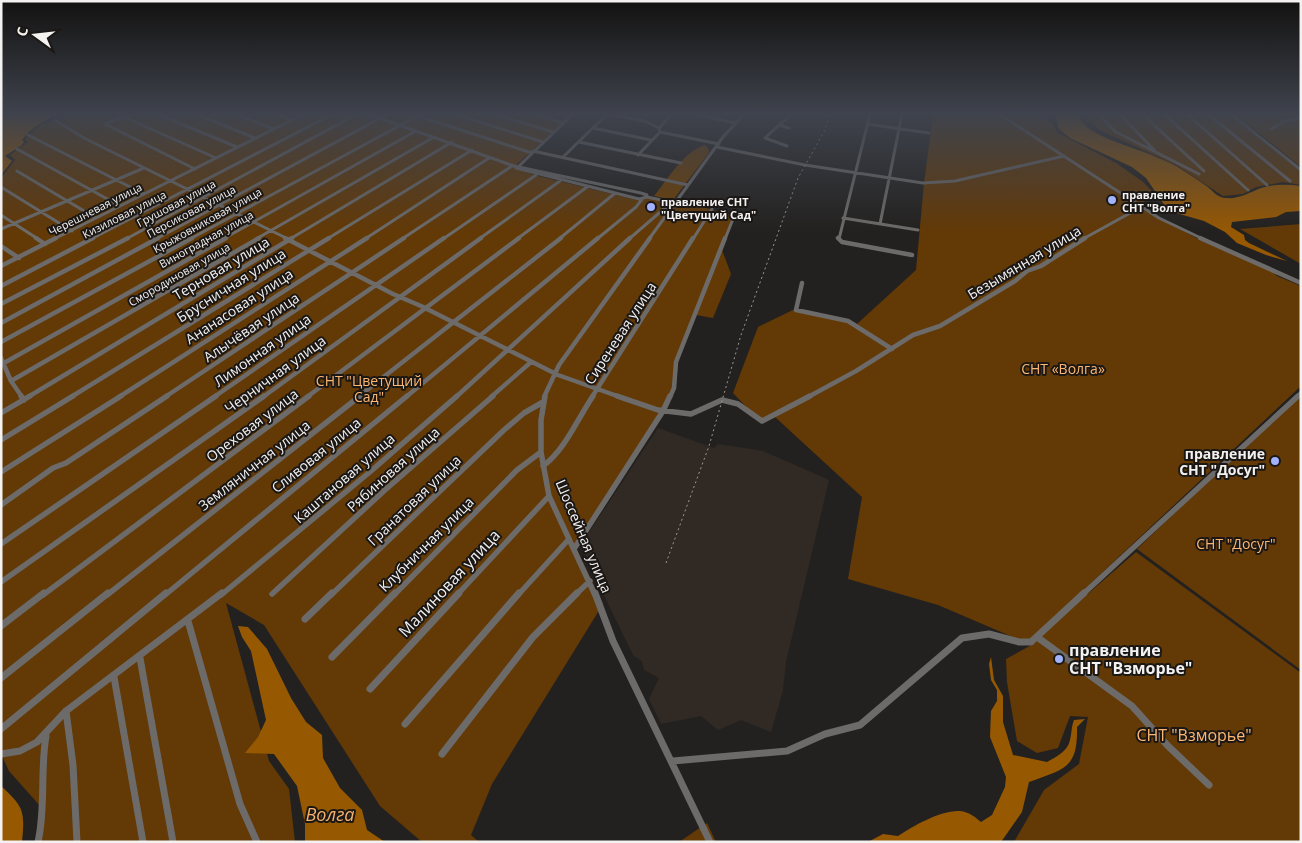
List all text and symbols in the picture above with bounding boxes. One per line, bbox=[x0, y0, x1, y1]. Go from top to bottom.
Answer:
north arrow bbox=[10, 10, 60, 60]
text: С bbox=[12, 25, 32, 38]
street label: Грушовая улица bbox=[134, 176, 218, 230]
street label: Черешневая улица bbox=[46, 179, 144, 239]
street label: Персиковая улица bbox=[144, 181, 238, 241]
street label: Крыжовниковая улица bbox=[150, 184, 264, 256]
street label: Кизиловая улица bbox=[80, 186, 168, 242]
place label: правление СНТ "Волга" bbox=[1122, 187, 1190, 215]
place label: правление СНТ "Цветущий Сад" bbox=[661, 194, 756, 222]
marker: правление СНТ "Волга" bbox=[1106, 194, 1118, 206]
marker: правление СНТ "Цветущий Сад" bbox=[645, 201, 657, 213]
street label: Виноградная улица bbox=[156, 207, 256, 271]
street label: Безымянная улица bbox=[964, 221, 1084, 303]
street label: Терновая улица bbox=[169, 232, 273, 304]
street label: Смородиновая улица bbox=[125, 239, 233, 309]
street label: Брусничная улица bbox=[173, 244, 289, 326]
street label: Ананасовая улица bbox=[181, 264, 297, 348]
street label: Сиреневая улица bbox=[580, 278, 660, 388]
street label: Алычёвая улица bbox=[199, 288, 303, 366]
street label: Лимонная улица bbox=[210, 309, 314, 391]
street label: Черничная улица bbox=[221, 331, 329, 417]
park label: СНТ «Волга» bbox=[1021, 359, 1105, 378]
park label: СНТ "Цветущий Сад" bbox=[316, 371, 422, 406]
street label: Ореховая улица bbox=[202, 384, 302, 466]
street label: Сливовая улица bbox=[267, 413, 365, 497]
street label: Земляничная улица bbox=[194, 415, 314, 515]
street label: Рябиновая улица bbox=[343, 422, 443, 516]
street label: Каштановая улица bbox=[289, 429, 399, 527]
place label: правление СНТ "Досуг" bbox=[1179, 444, 1265, 479]
street label: Гранатовая улица bbox=[363, 450, 465, 550]
marker: правление СНТ "Досуг" bbox=[1269, 455, 1281, 467]
street label: Шоссейная улица bbox=[552, 476, 616, 596]
street label: Клубничная улица bbox=[375, 493, 477, 595]
street label: Малиновая улица bbox=[393, 524, 505, 642]
park label: СНТ "Досуг" bbox=[1196, 534, 1276, 553]
place label: правление СНТ "Взморье" bbox=[1069, 639, 1192, 679]
marker: правление СНТ "Взморье" bbox=[1053, 653, 1065, 665]
park label: СНТ "Взморье" bbox=[1136, 724, 1252, 746]
water label: Волга bbox=[306, 802, 355, 826]

